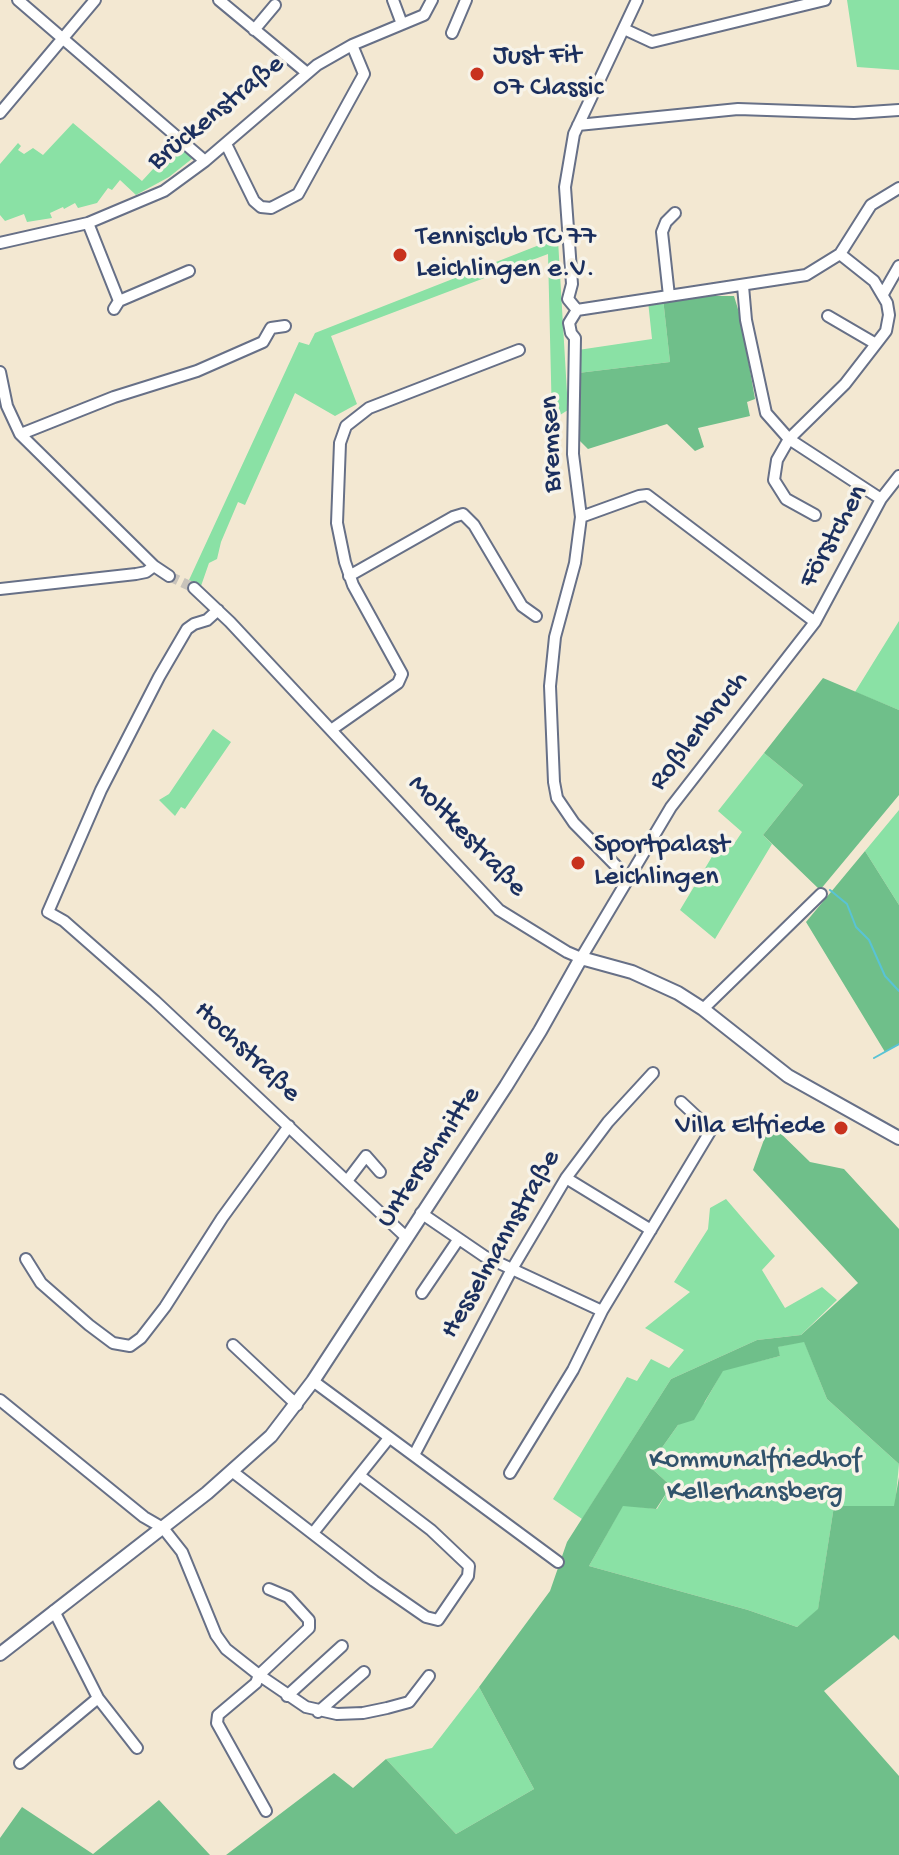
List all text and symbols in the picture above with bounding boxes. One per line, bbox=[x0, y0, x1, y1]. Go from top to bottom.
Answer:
place label: Just Fit 07 Classic bbox=[493, 41, 603, 107]
street label: Brückenstraße bbox=[142, 49, 292, 179]
marker: Just Fit 07 Classic bbox=[468, 65, 486, 83]
place label: Tennisclub TC 77 Leichlingen e.V. bbox=[416, 222, 596, 288]
marker: Tennisclub TC 77 Leichlingen e.V. bbox=[391, 246, 409, 264]
street label: Bremsen bbox=[535, 395, 571, 493]
street label: Förstchen bbox=[793, 480, 877, 594]
street label: Roßlenbruch bbox=[643, 665, 757, 799]
street label: Moltkestraße bbox=[399, 769, 533, 905]
place label: Sportpalast Leichlingen bbox=[594, 830, 729, 896]
marker: Sportpalast Leichlingen bbox=[569, 854, 587, 872]
street label: Hochstraße bbox=[186, 995, 306, 1111]
street label: Unterschmitte bbox=[370, 1081, 490, 1235]
place label: Villa Elfriede bbox=[675, 1111, 825, 1145]
marker: Villa Elfriede bbox=[832, 1119, 850, 1137]
street label: Hesselmannstraße bbox=[434, 1145, 570, 1345]
park label: Kommunalfriedhof Kellerhansberg bbox=[649, 1445, 861, 1511]

